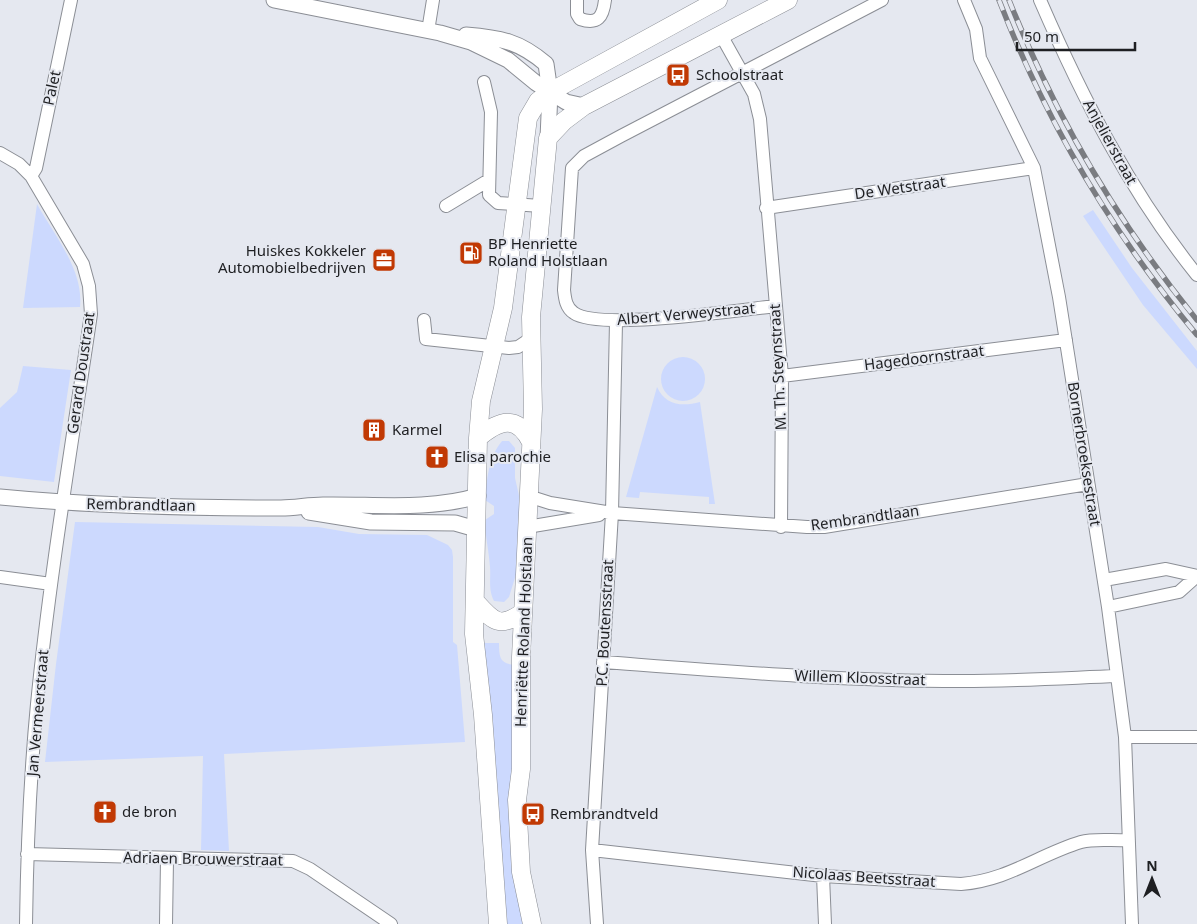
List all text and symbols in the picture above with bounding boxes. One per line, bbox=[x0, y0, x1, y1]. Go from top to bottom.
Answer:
scale bar bbox=[1017, 20, 1134, 52]
text: 50 m bbox=[1024, 26, 1059, 46]
bus stop icon: Schoolstraat bbox=[665, 62, 691, 88]
place label: Schoolstraat bbox=[696, 64, 784, 84]
street label: Palet bbox=[38, 68, 65, 107]
street label: Anjelierstraat bbox=[1079, 95, 1143, 188]
street label: De Wetstraat bbox=[853, 171, 947, 203]
place label: BP Henriette Roland Holstlaan bbox=[488, 233, 608, 270]
place label: Huiskes Kokkeler Automobielbedrijven bbox=[218, 240, 366, 277]
fuel station icon: BP Henriette Roland Holstlaan bbox=[458, 240, 484, 266]
office icon: Huiskes Kokkeler Automobielbedrijven bbox=[371, 247, 397, 273]
street label: Albert Verweystraat bbox=[616, 297, 756, 329]
street label: M. Th. Steynstraat bbox=[764, 303, 790, 431]
street label: Gerard Doustraat bbox=[62, 310, 99, 435]
street label: Hagedoornstraat bbox=[863, 340, 986, 374]
street label: Bornerbroeksestraat bbox=[1064, 380, 1106, 528]
building icon: Karmel bbox=[361, 417, 387, 443]
place label: Karmel bbox=[392, 419, 442, 439]
church icon: Elisa parochie bbox=[424, 444, 450, 470]
place label: Elisa parochie bbox=[454, 446, 551, 466]
street label: Rembrandtlaan bbox=[86, 493, 196, 515]
street label: Rembrandtlaan bbox=[809, 500, 920, 535]
street label: Henriëtte Roland Holstlaan bbox=[510, 537, 536, 727]
street label: P.C. Boutensstraat bbox=[591, 558, 617, 687]
street label: Jan Vermeerstraat bbox=[21, 648, 53, 779]
street label: Willem Kloosstraat bbox=[794, 665, 927, 689]
church icon: de bron bbox=[92, 799, 118, 825]
place label: de bron bbox=[122, 801, 177, 821]
bus stop icon: Rembrandtveld bbox=[520, 801, 546, 827]
place label: Rembrandtveld bbox=[550, 803, 658, 823]
street label: Adriaen Brouwerstraat bbox=[123, 847, 284, 869]
north arrow bbox=[1127, 854, 1177, 904]
text: N bbox=[1146, 856, 1158, 875]
street label: Nicolaas Beetsstraat bbox=[792, 861, 937, 891]

